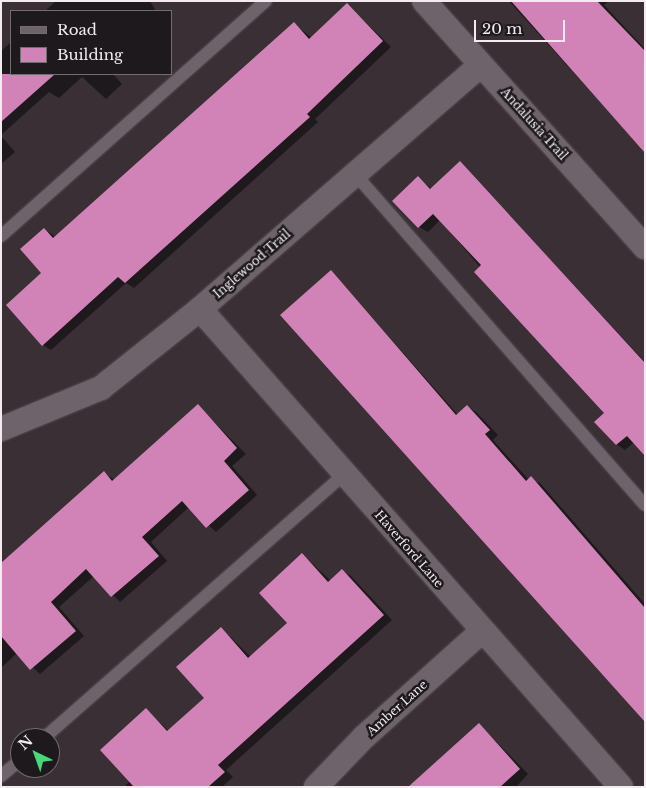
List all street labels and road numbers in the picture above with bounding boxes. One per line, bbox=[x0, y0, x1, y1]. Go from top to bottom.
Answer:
street label: Andalusia Trail bbox=[498, 85, 570, 163]
street label: Inglewood Trail bbox=[211, 227, 293, 301]
street label: Haverford Lane bbox=[372, 507, 446, 591]
street label: Amber Lane bbox=[364, 677, 430, 739]

